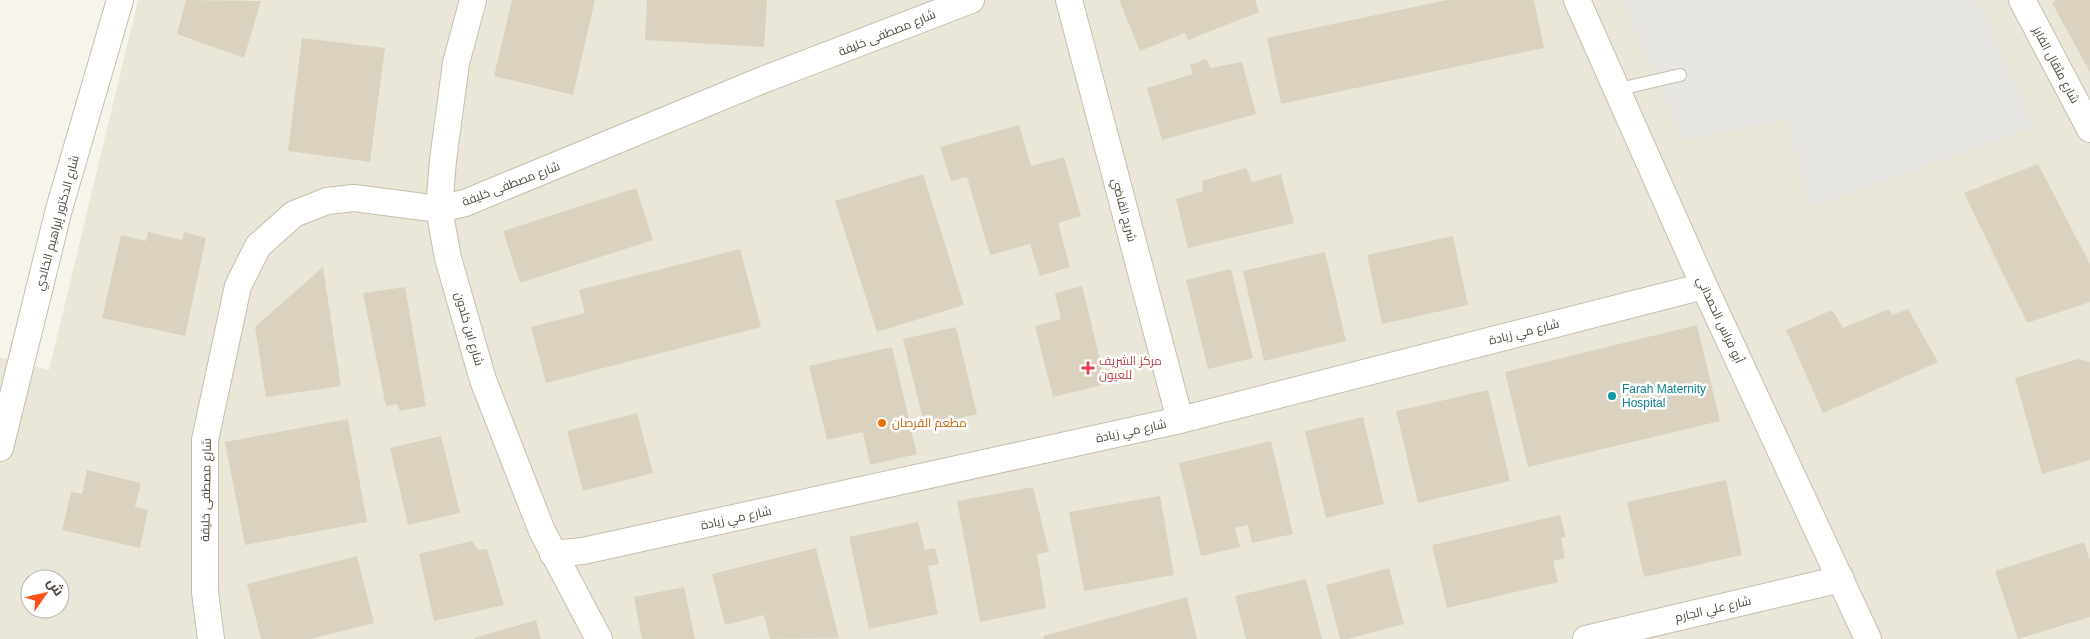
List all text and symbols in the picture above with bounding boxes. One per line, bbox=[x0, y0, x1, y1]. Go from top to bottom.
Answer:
street label: شارع مصطفى خليفة bbox=[836, 7, 938, 60]
street label: شارع مثقال الفايز bbox=[2029, 23, 2082, 106]
street label: شارع الدكتور إبراهيم الخالدي bbox=[32, 154, 85, 293]
street label: شارع مصطفى خليفة bbox=[460, 159, 562, 210]
street label: شريح القاضي bbox=[1106, 177, 1139, 244]
street label: أبو فراس الحمداني bbox=[1691, 274, 1747, 367]
street label: شارع ابن خلدون bbox=[451, 291, 486, 368]
street label: شارع مي زيادة bbox=[1487, 316, 1561, 350]
place label: مركز الشريف للعيون bbox=[1099, 354, 1162, 382]
marker: مركز الشريف للعيون bbox=[1081, 361, 1095, 375]
place label: Farah Maternity Hospital bbox=[1622, 382, 1706, 410]
marker: Farah Maternity Hospital bbox=[1606, 390, 1618, 402]
place label: مطعم القرصان bbox=[892, 416, 967, 431]
marker: مطعم القرصان bbox=[876, 417, 888, 429]
street label: شارع مي زيادة bbox=[1094, 417, 1168, 448]
street label: شارع مصطفى خليفة bbox=[198, 438, 215, 542]
street label: شارع مي زيادة bbox=[699, 504, 773, 535]
north arrow bbox=[20, 569, 70, 619]
text: ش bbox=[43, 575, 67, 599]
street label: شارع علي الجارم bbox=[1674, 593, 1753, 627]

